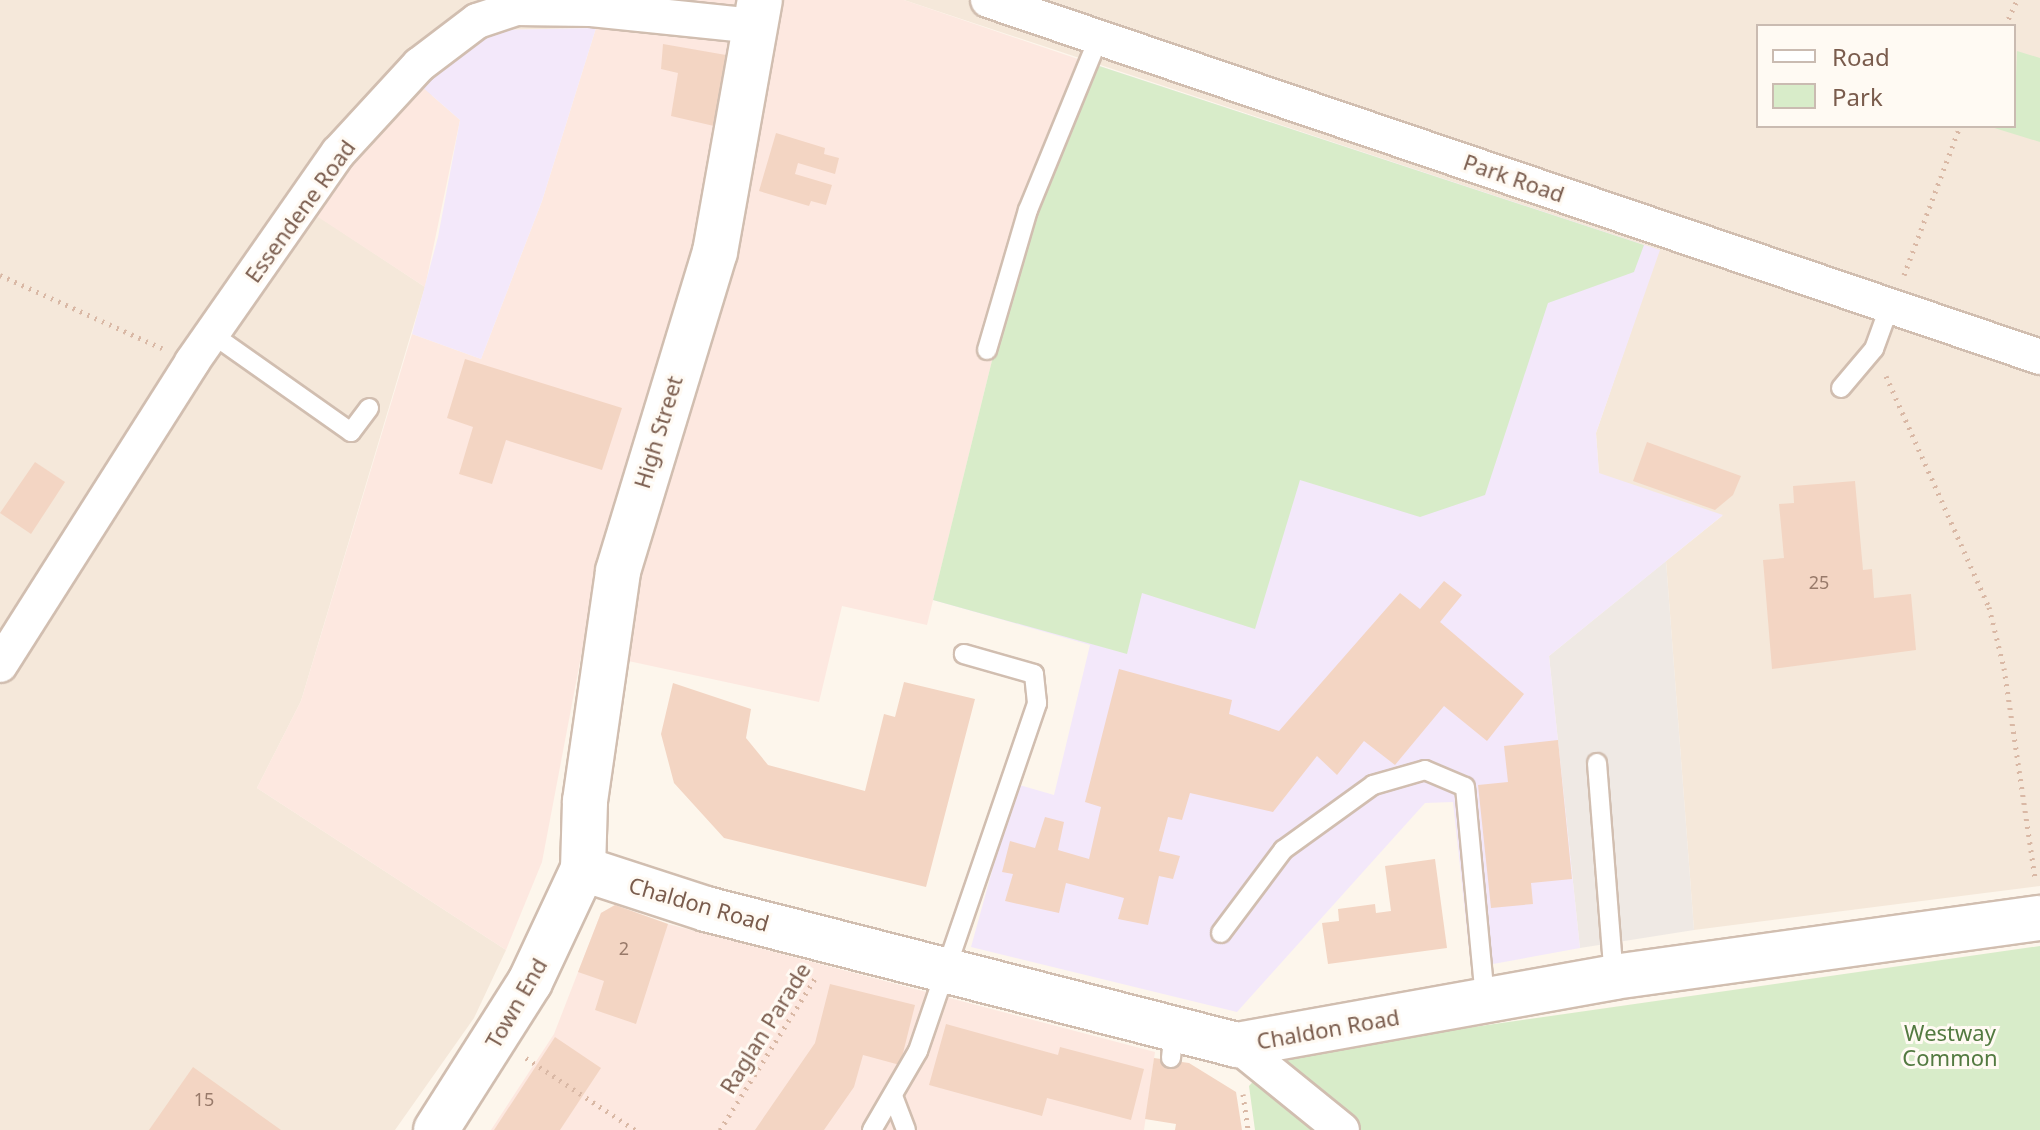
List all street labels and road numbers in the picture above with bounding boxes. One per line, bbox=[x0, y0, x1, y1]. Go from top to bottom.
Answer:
street label: Essendene Road bbox=[239, 135, 361, 287]
street label: Park Road bbox=[1460, 148, 1568, 208]
street label: High Street bbox=[628, 373, 688, 491]
street label: Chaldon Road bbox=[626, 871, 772, 937]
street label: Town End bbox=[480, 953, 552, 1053]
street label: Raglan Parade bbox=[714, 958, 816, 1098]
street label: Chaldon Road bbox=[1255, 1003, 1401, 1055]

